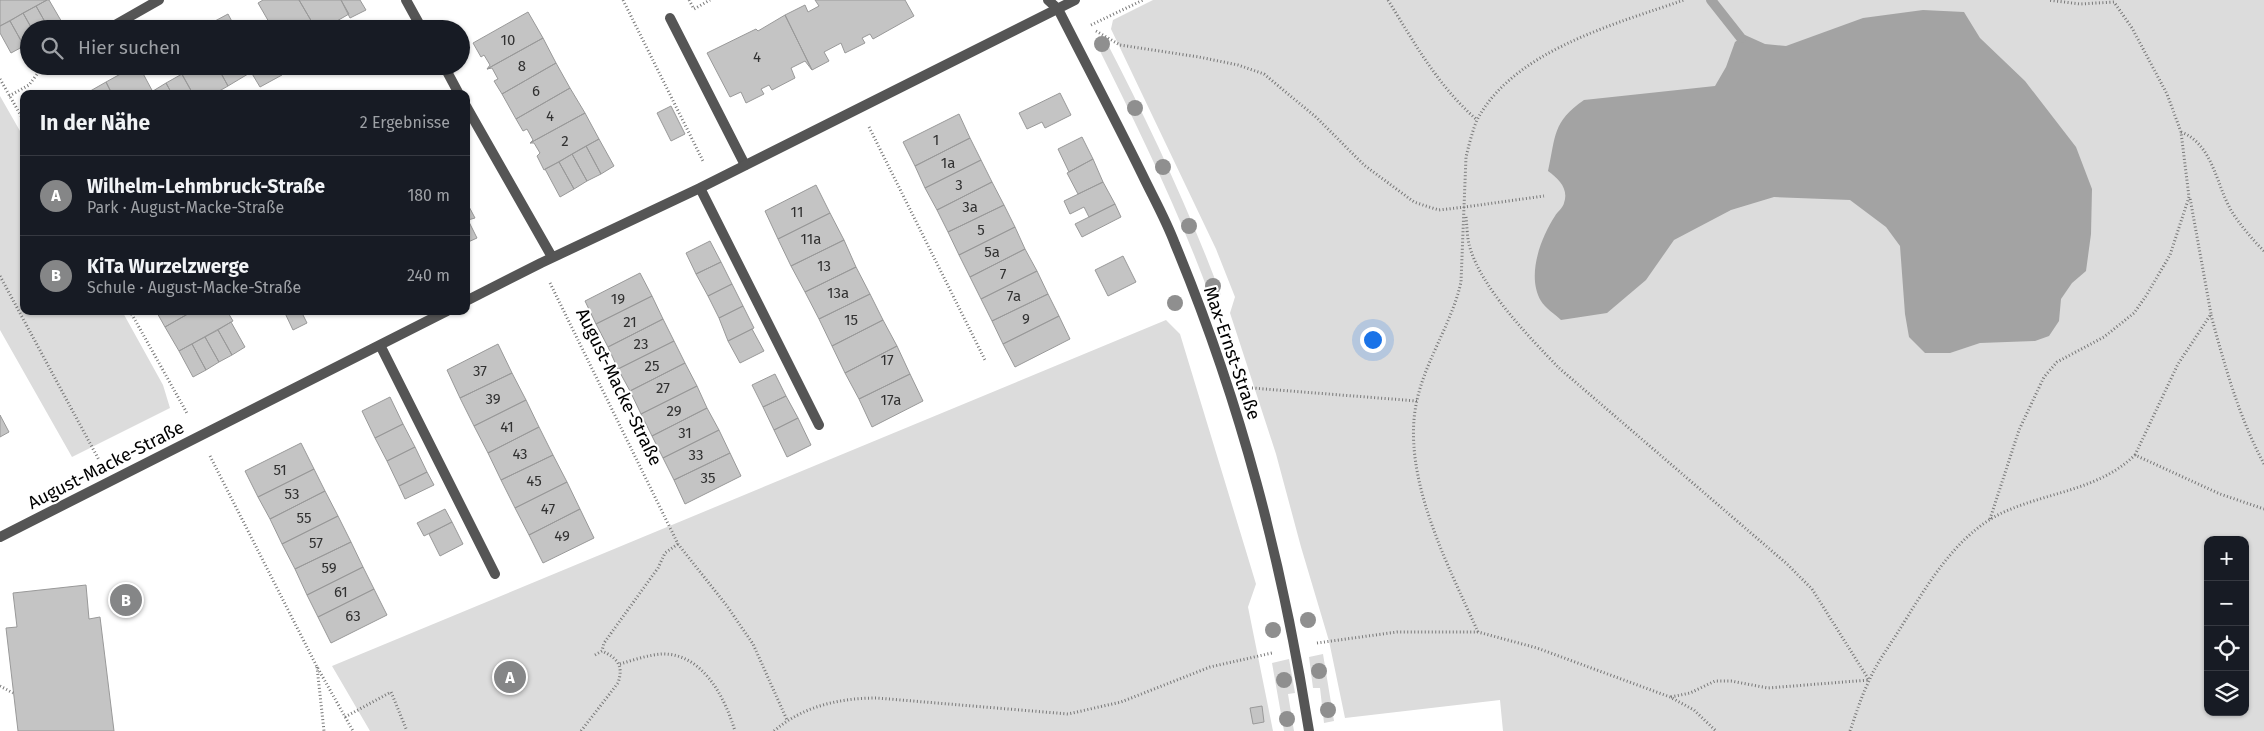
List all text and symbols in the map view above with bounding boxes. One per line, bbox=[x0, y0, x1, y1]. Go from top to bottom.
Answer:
search box bbox=[20, 20, 470, 75]
house number: 10 bbox=[501, 31, 515, 49]
icon: search bbox=[38, 34, 66, 62]
text: Hier suchen bbox=[78, 36, 181, 59]
house number: 4 bbox=[753, 48, 761, 66]
house number: 8 bbox=[518, 57, 526, 75]
house number: 6 bbox=[532, 82, 540, 100]
house number: 4 bbox=[546, 107, 554, 125]
text: In der Nähe bbox=[40, 110, 150, 136]
text: 2 Ergebnisse bbox=[360, 113, 450, 132]
house number: 1 bbox=[933, 131, 939, 149]
house number: 2 bbox=[561, 132, 569, 150]
house number: 1a bbox=[941, 154, 955, 172]
text: Wilhelm-Lehmbruck-Straße bbox=[87, 175, 325, 198]
house number: 3 bbox=[955, 176, 963, 194]
text: A bbox=[51, 186, 61, 205]
text: 180 m bbox=[407, 186, 450, 205]
text: Park · August-Macke-Straße bbox=[87, 198, 284, 217]
house number: 3a bbox=[962, 198, 978, 216]
house number: 11 bbox=[791, 203, 803, 221]
house number: 5 bbox=[977, 221, 985, 239]
house number: 11a bbox=[801, 230, 821, 248]
house number: 5a bbox=[984, 243, 1000, 261]
text: KiTa Wurzelzwerge bbox=[87, 255, 249, 278]
house number: 13 bbox=[817, 257, 831, 275]
house number: 7 bbox=[1000, 265, 1007, 283]
text: B bbox=[51, 266, 61, 285]
text: 240 m bbox=[407, 266, 450, 285]
text: Schule · August-Macke-Straße bbox=[87, 278, 301, 297]
street label: Max-Ernst-Straße bbox=[1199, 283, 1265, 423]
house number: 13a bbox=[827, 284, 849, 302]
house number: 7a bbox=[1007, 287, 1021, 305]
house number: 19 bbox=[611, 290, 625, 308]
street label: August-Macke-Straße bbox=[571, 305, 667, 469]
house number: 9 bbox=[1022, 310, 1030, 328]
house number: 15 bbox=[844, 311, 858, 329]
house number: 21 bbox=[623, 313, 637, 331]
your location bbox=[1360, 327, 1386, 353]
house number: 23 bbox=[634, 335, 648, 353]
house number: 17 bbox=[880, 351, 894, 369]
house number: 25 bbox=[645, 357, 659, 375]
house number: 37 bbox=[473, 362, 487, 380]
house number: 27 bbox=[656, 379, 670, 397]
house number: 39 bbox=[485, 390, 501, 408]
house number: 17a bbox=[881, 391, 901, 409]
house number: 29 bbox=[666, 402, 682, 420]
street label: August-Macke-Straße bbox=[24, 416, 188, 514]
house number: 41 bbox=[500, 418, 514, 436]
house number: 31 bbox=[678, 424, 692, 442]
house number: 43 bbox=[512, 445, 528, 463]
house number: 33 bbox=[689, 446, 703, 464]
house number: 51 bbox=[273, 461, 287, 479]
house number: 35 bbox=[700, 469, 716, 487]
house number: 45 bbox=[526, 472, 542, 490]
house number: 53 bbox=[285, 485, 299, 503]
house number: 47 bbox=[541, 500, 555, 518]
house number: 55 bbox=[297, 509, 311, 527]
house number: 49 bbox=[554, 527, 570, 545]
house number: 57 bbox=[309, 534, 323, 552]
map controls bbox=[2204, 536, 2249, 716]
button: + bbox=[2204, 536, 2249, 581]
house number: 59 bbox=[321, 559, 337, 577]
pin: B bbox=[110, 581, 142, 619]
button: − bbox=[2204, 581, 2249, 626]
house number: 61 bbox=[334, 583, 348, 601]
house number: 63 bbox=[345, 607, 361, 625]
button: locate bbox=[2204, 626, 2249, 671]
pin: A bbox=[494, 658, 526, 696]
button: layers bbox=[2204, 671, 2249, 716]

